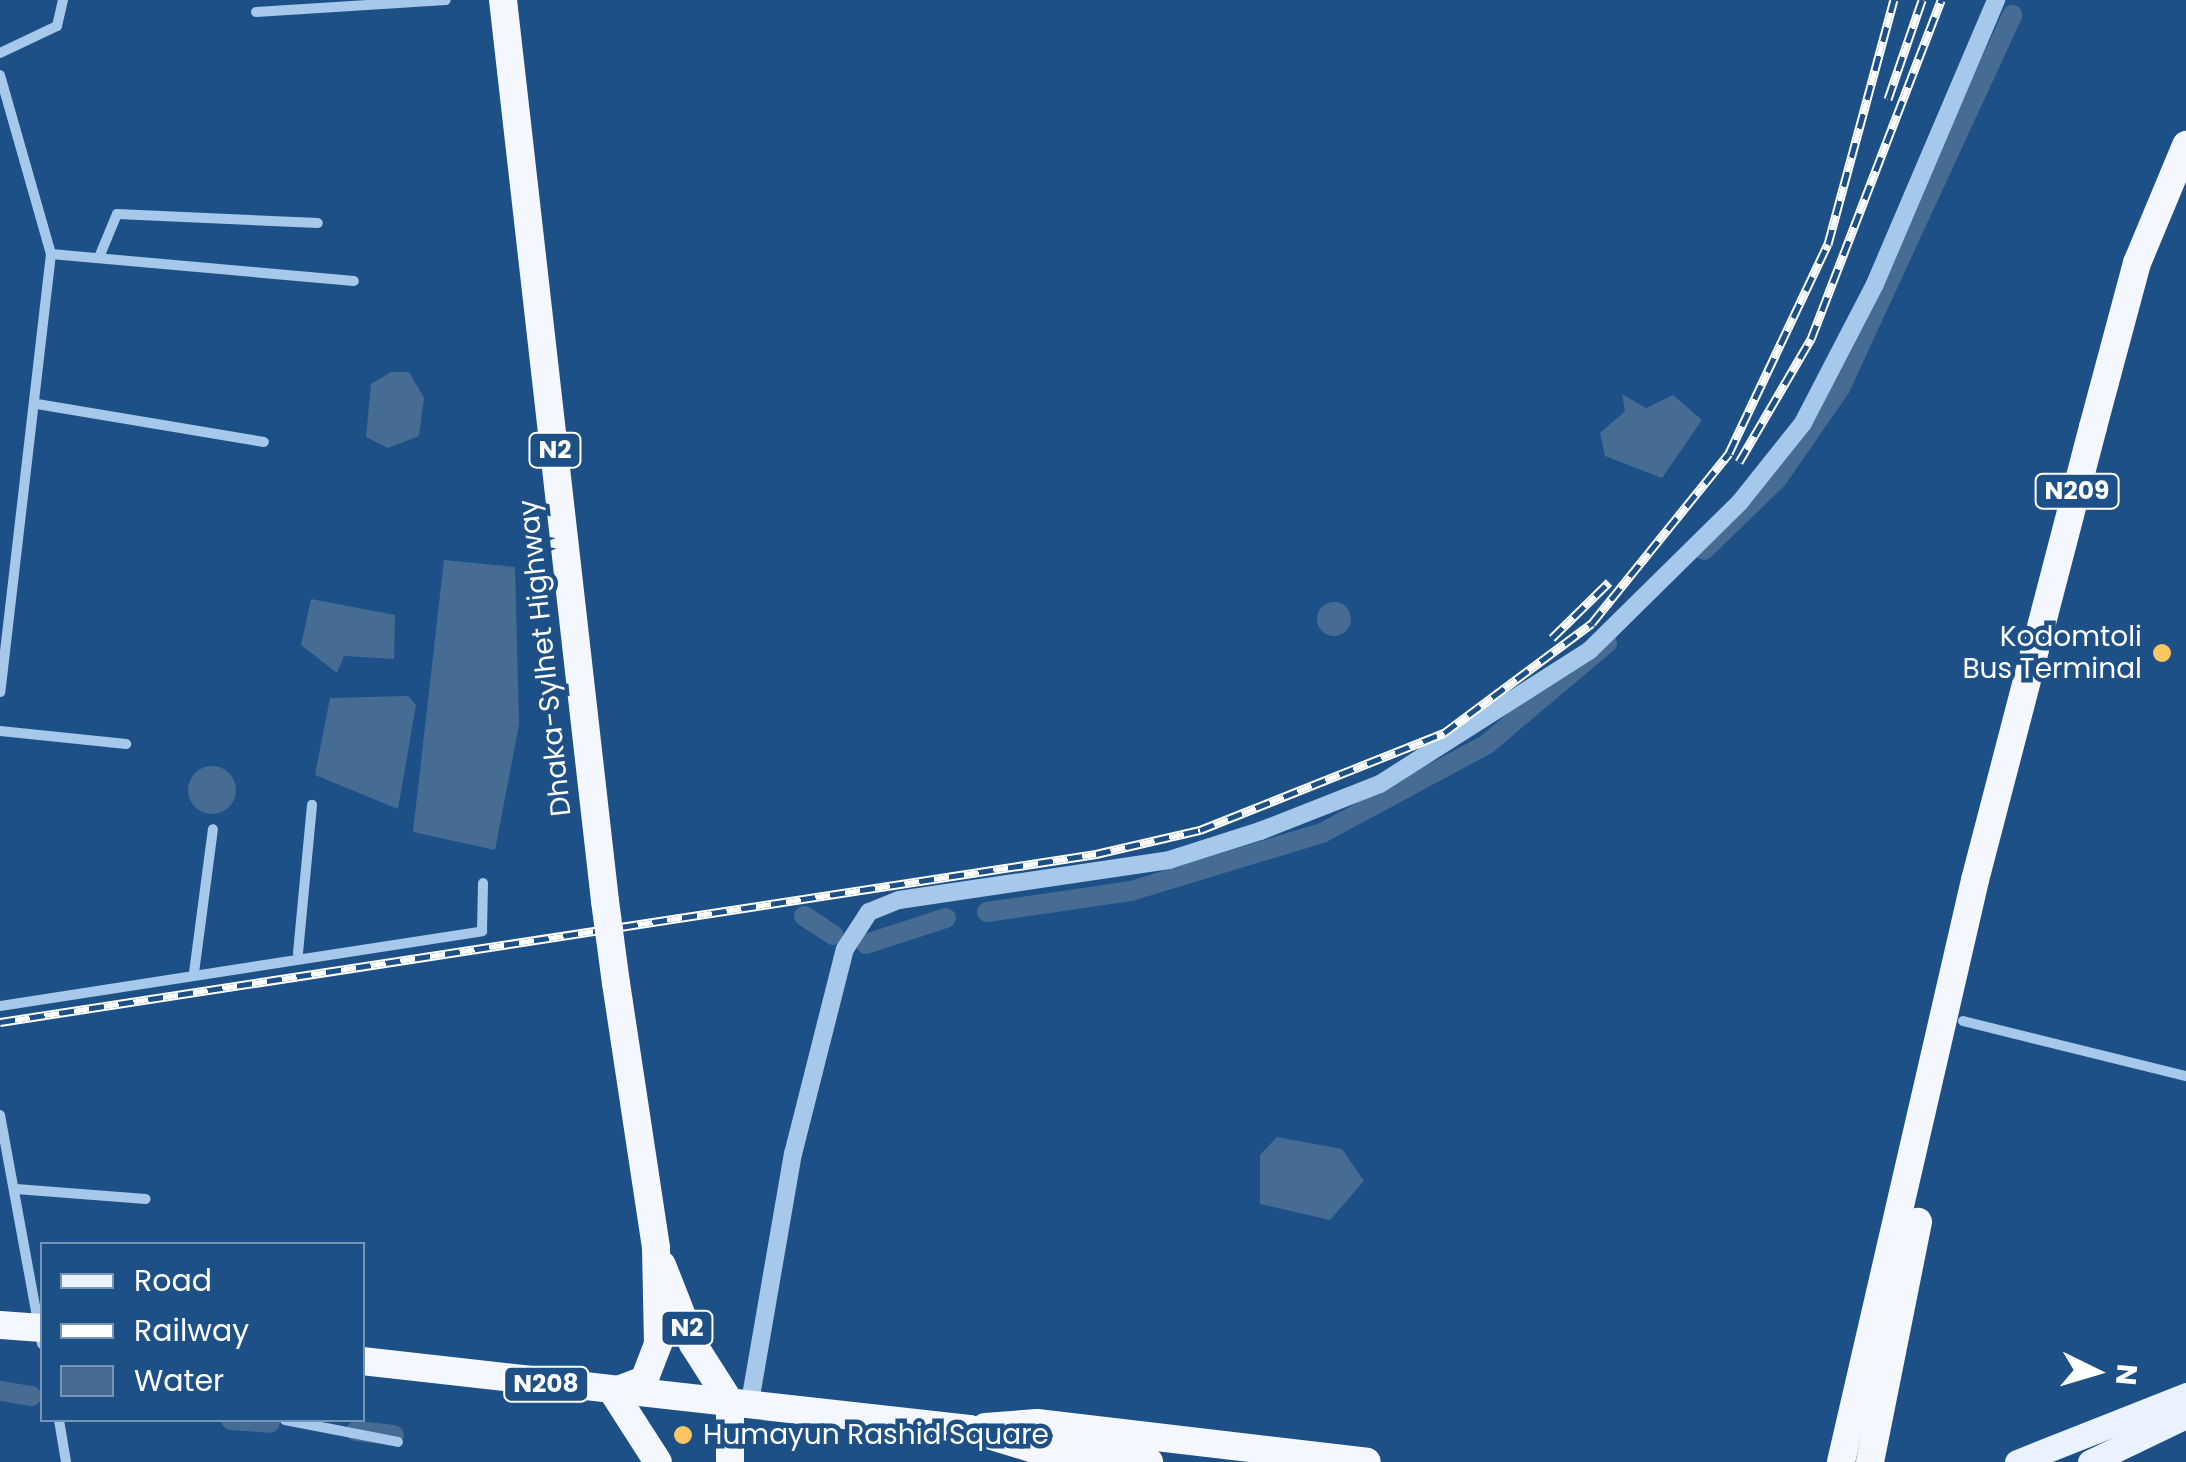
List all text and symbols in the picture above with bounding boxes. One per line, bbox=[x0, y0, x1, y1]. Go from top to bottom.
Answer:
road number: N2 bbox=[528, 430, 582, 470]
road number: N209 bbox=[2034, 471, 2120, 511]
street label: Dhaka-Sylhet Highway bbox=[512, 498, 578, 818]
place label: Kodomtoli Bus Terminal bbox=[1962, 620, 2142, 686]
marker: Kodomtoli Bus Terminal bbox=[2151, 642, 2173, 664]
legend bbox=[40, 1242, 365, 1422]
text: Road bbox=[134, 1259, 212, 1302]
road number: N2 bbox=[660, 1308, 714, 1348]
text: Railway bbox=[134, 1309, 249, 1352]
north arrow bbox=[2046, 1322, 2146, 1422]
text: Water bbox=[134, 1359, 224, 1402]
text: N bbox=[2106, 1362, 2147, 1387]
road number: N208 bbox=[501, 1364, 591, 1404]
place label: Humayun Rashid Square bbox=[703, 1418, 1049, 1452]
marker: Humayun Rashid Square bbox=[672, 1424, 694, 1446]

